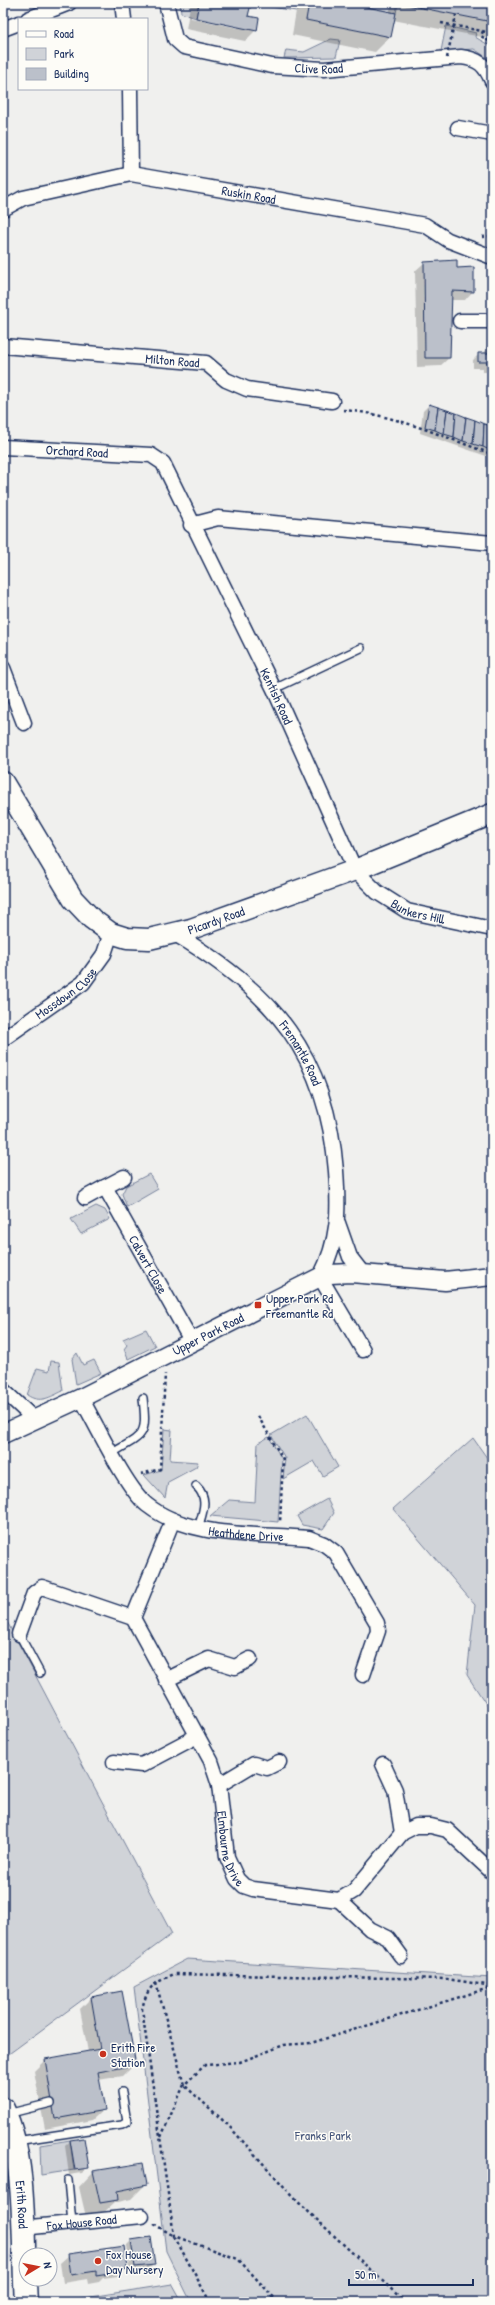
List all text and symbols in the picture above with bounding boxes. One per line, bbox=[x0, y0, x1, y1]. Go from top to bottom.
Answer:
legend bbox=[18, 18, 148, 90]
text: Road bbox=[54, 25, 74, 42]
text: Park bbox=[54, 45, 74, 62]
street label: Clive Road bbox=[294, 58, 344, 78]
text: Building bbox=[54, 65, 89, 82]
street label: Ruskin Road bbox=[220, 181, 277, 208]
street label: Milton Road bbox=[145, 349, 200, 371]
street label: Orchard Road bbox=[45, 440, 108, 462]
street label: Kentish Road bbox=[256, 665, 298, 727]
street label: Bunkers Hill bbox=[388, 894, 447, 928]
street label: Picardy Road bbox=[185, 902, 247, 939]
street label: Mossdown Close bbox=[31, 964, 101, 1023]
street label: Fremantle Road bbox=[275, 1016, 326, 1088]
street label: Calvert Close bbox=[125, 1232, 172, 1297]
place label: Upper Park Rd Freemantle Rd bbox=[265, 1289, 333, 1322]
marker: Upper Park Rd Freemantle Rd bbox=[253, 1300, 263, 1310]
street label: Upper Park Road bbox=[169, 1308, 246, 1359]
street label: Heathdene Drive bbox=[207, 1521, 284, 1545]
street label: Elmbourne Drive bbox=[213, 1810, 248, 1890]
place label: Erith Fire Station bbox=[111, 2038, 156, 2071]
marker: Erith Fire Station bbox=[98, 2049, 108, 2059]
park label: Franks Park bbox=[294, 2126, 352, 2144]
street label: Erith Road bbox=[12, 2180, 33, 2229]
street label: Fox House Road bbox=[45, 2210, 117, 2235]
place label: Fox House Day Nursery bbox=[105, 2245, 164, 2278]
north arrow bbox=[18, 2247, 58, 2287]
marker: Fox House Day Nursery bbox=[93, 2256, 103, 2266]
text: N bbox=[40, 2261, 55, 2270]
scale bar bbox=[349, 2261, 473, 2287]
text: 50 m bbox=[355, 2266, 376, 2283]

